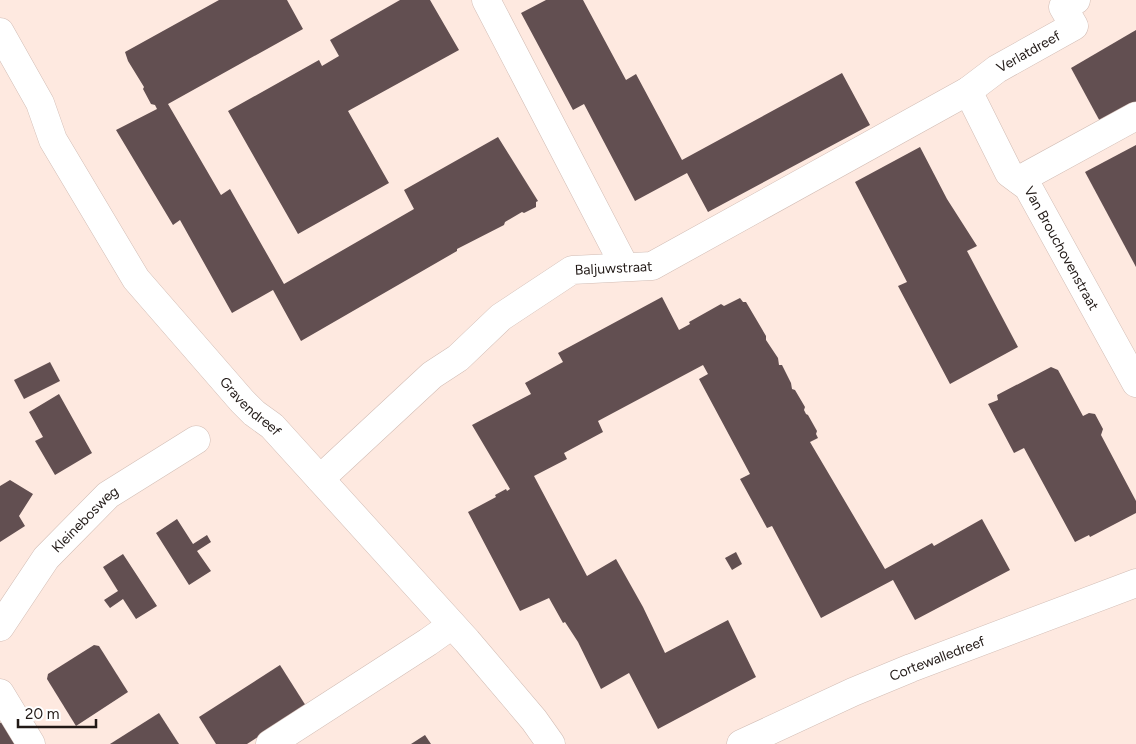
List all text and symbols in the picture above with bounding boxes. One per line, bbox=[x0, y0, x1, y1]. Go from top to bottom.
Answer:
street label: Verlatdreef bbox=[994, 27, 1064, 77]
street label: Van Brouchovenstraat bbox=[1020, 183, 1102, 313]
street label: Baljuwstraat bbox=[574, 258, 653, 279]
street label: Gravendreef bbox=[216, 374, 285, 440]
street label: Kleinebosweg bbox=[48, 483, 122, 556]
street label: Cortewalledreef bbox=[887, 633, 988, 685]
scale bar bbox=[18, 696, 95, 728]
text: 20 m bbox=[25, 705, 59, 723]

